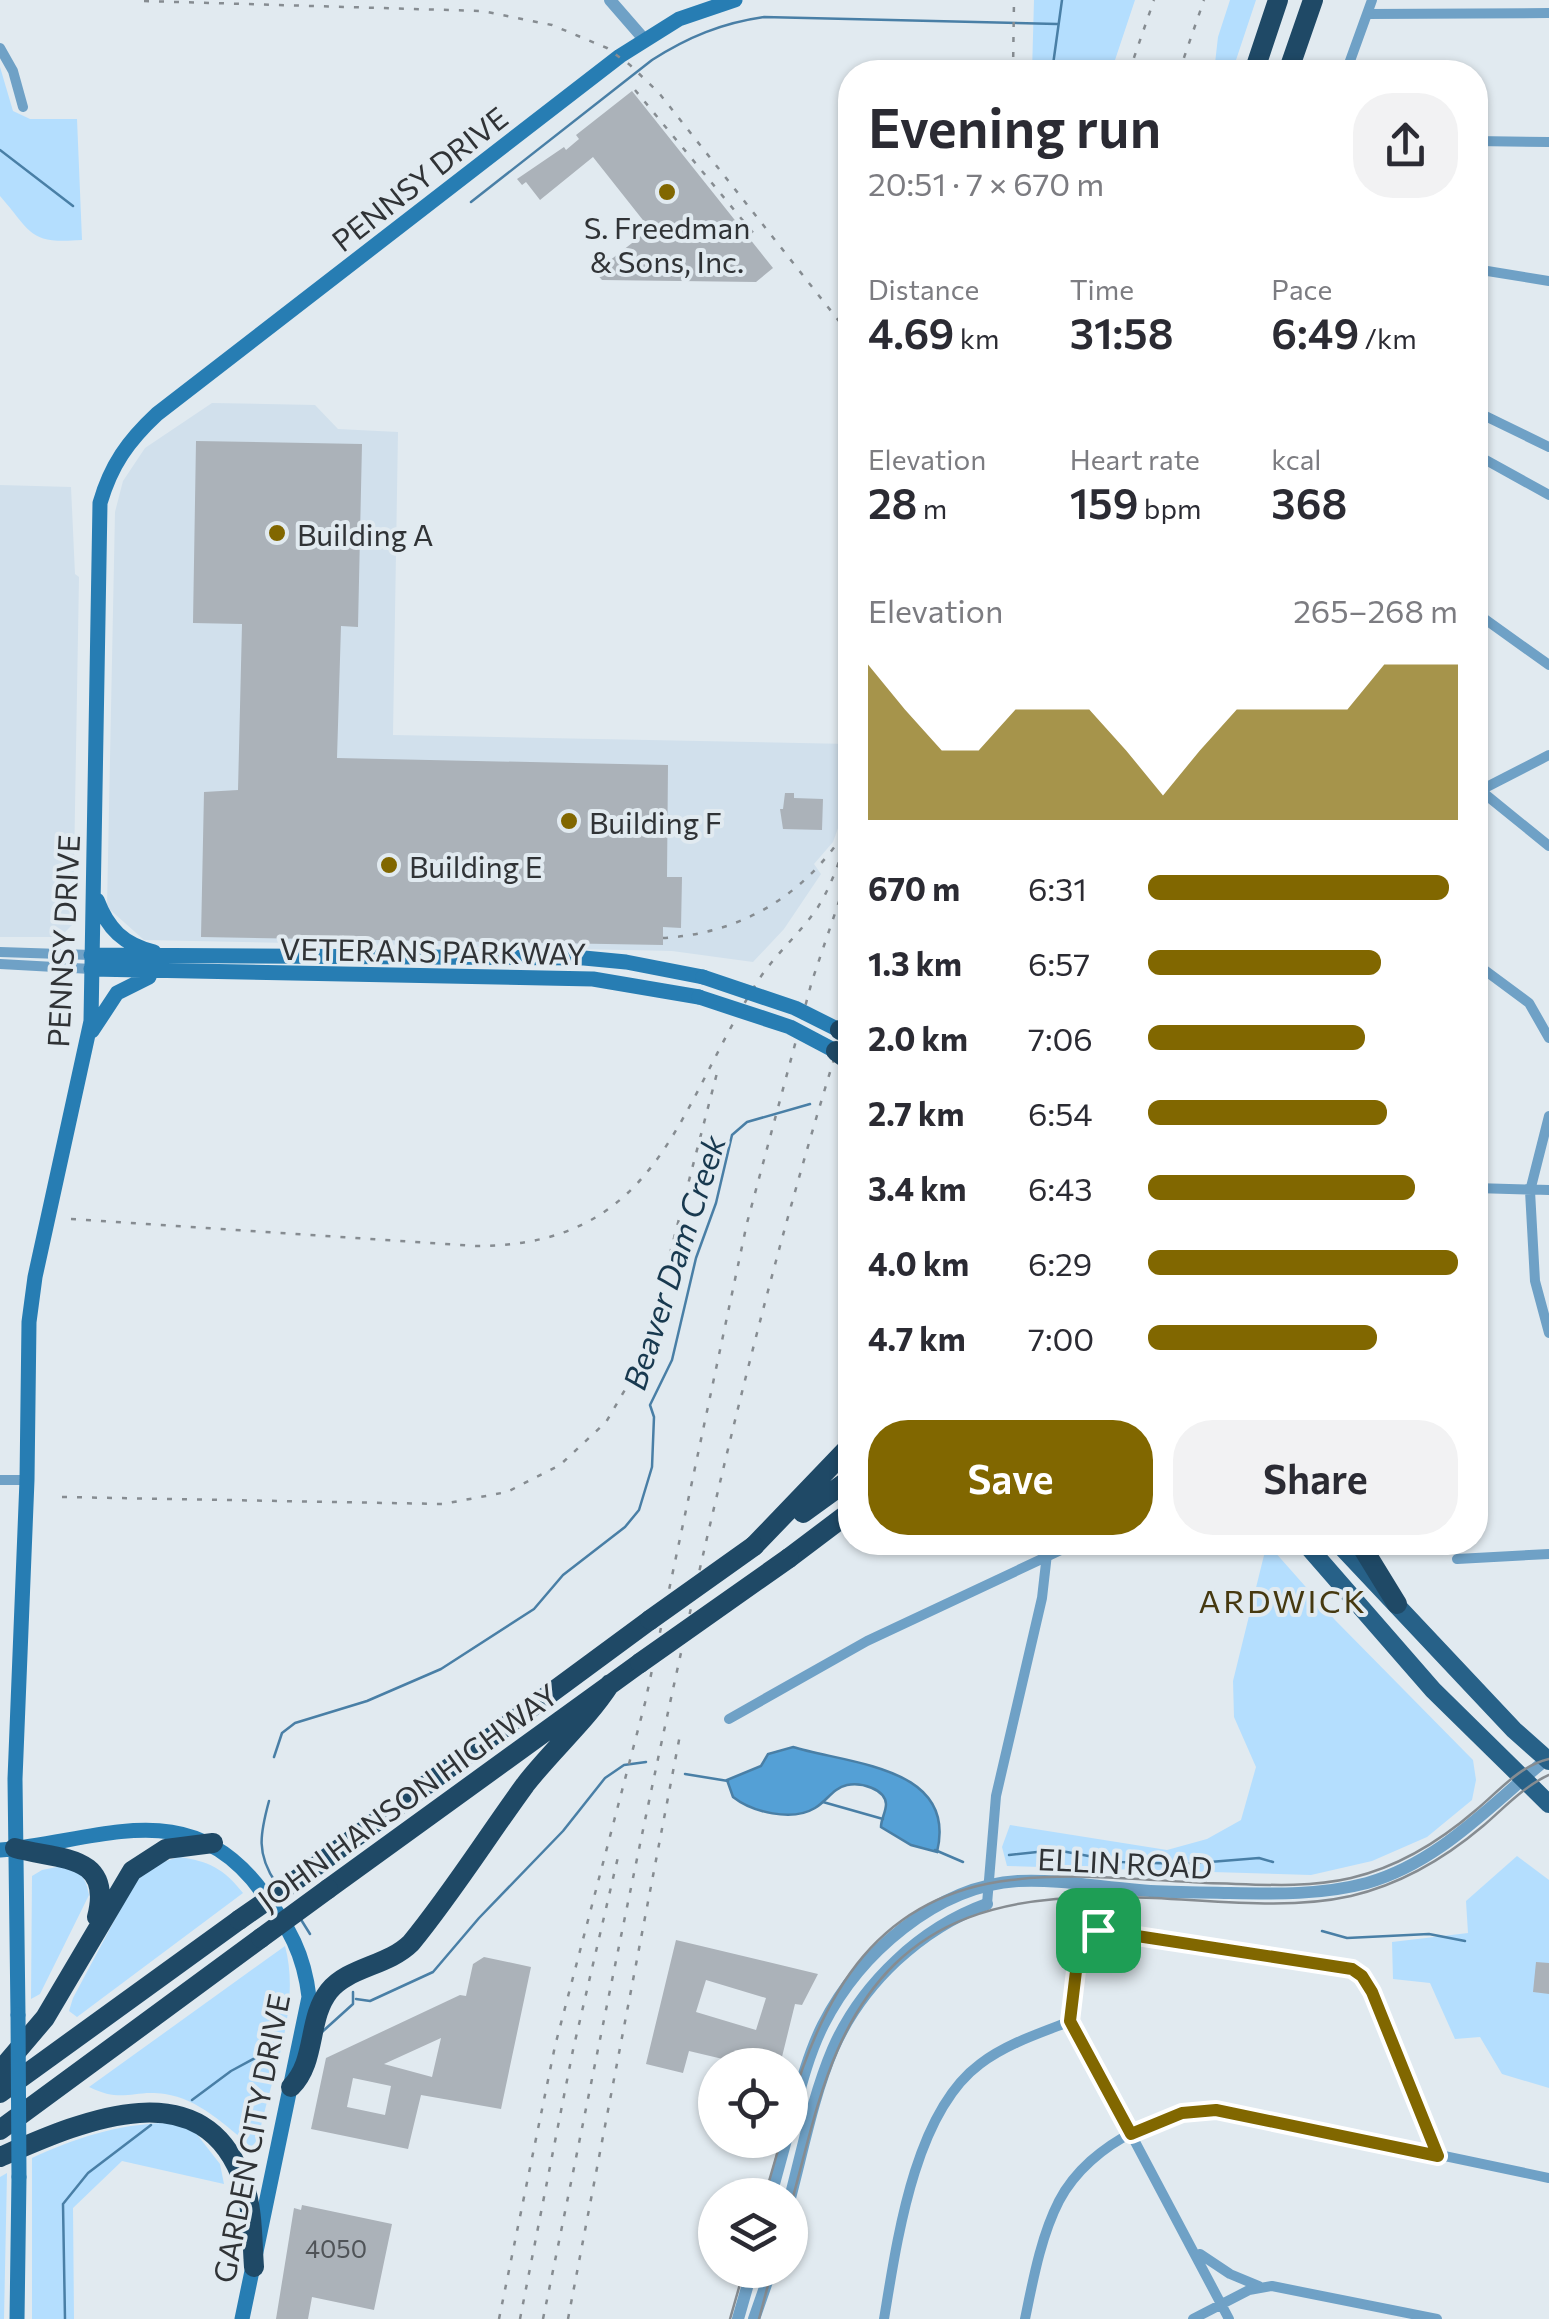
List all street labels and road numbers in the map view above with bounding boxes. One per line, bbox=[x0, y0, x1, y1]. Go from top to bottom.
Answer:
street label: PENNSY DRIVE bbox=[324, 98, 514, 258]
street label: PENNSY DRIVE bbox=[38, 834, 86, 1048]
street label: VETERANS PARKWAY bbox=[279, 929, 587, 971]
street label: JOHN HANSON HIGHWAY bbox=[250, 1675, 564, 1917]
street label: ELLIN ROAD bbox=[1037, 1839, 1213, 1885]
street label: GARDEN CITY DRIVE bbox=[204, 1990, 296, 2286]

